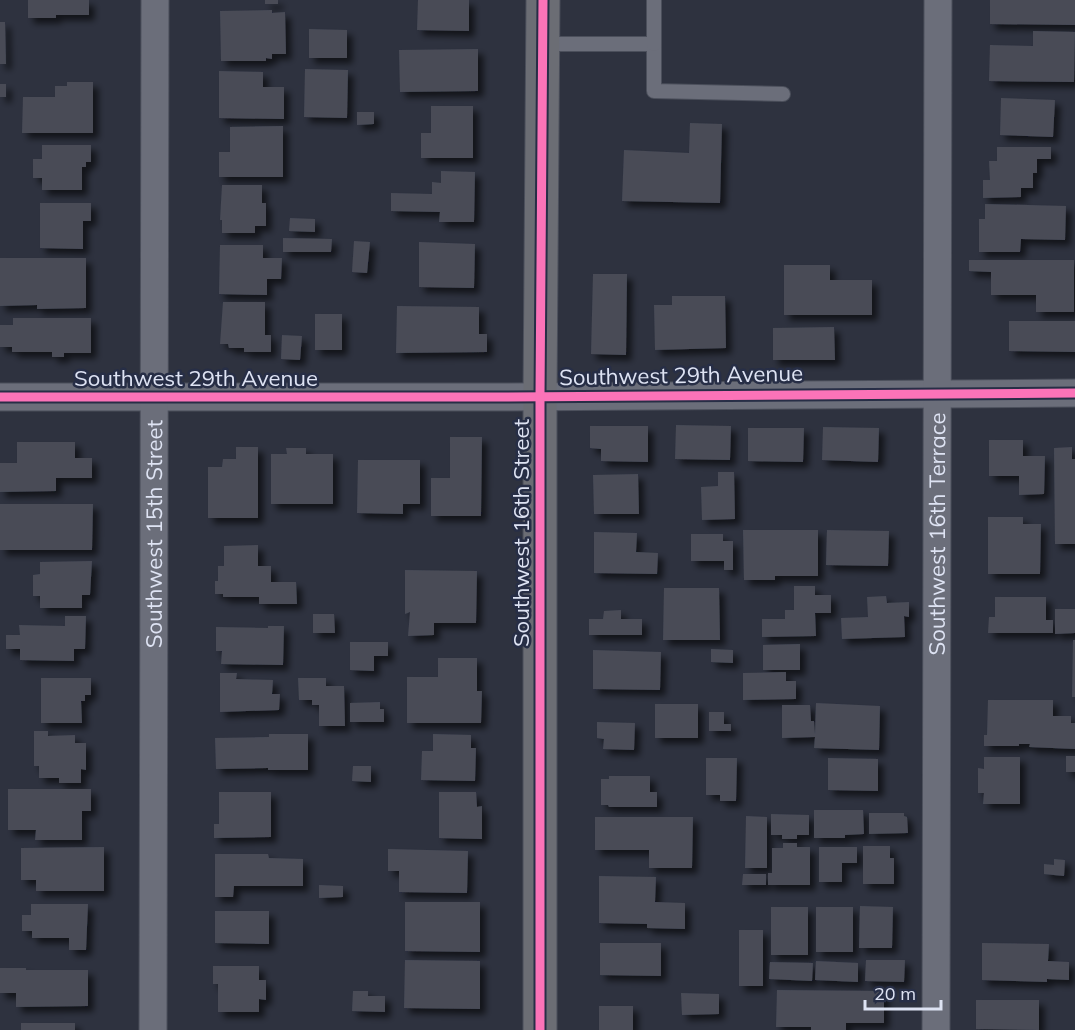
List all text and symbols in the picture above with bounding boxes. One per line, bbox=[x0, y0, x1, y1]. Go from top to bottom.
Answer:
street label: Southwest 29th Avenue bbox=[559, 359, 803, 391]
street label: Southwest 29th Avenue bbox=[74, 364, 318, 392]
street label: Southwest 16th Terrace bbox=[923, 413, 951, 655]
street label: Southwest 16th Street bbox=[507, 419, 535, 647]
street label: Southwest 15th Street bbox=[140, 420, 168, 648]
scale bar bbox=[865, 973, 942, 1011]
text: 20 m bbox=[874, 982, 916, 1005]

